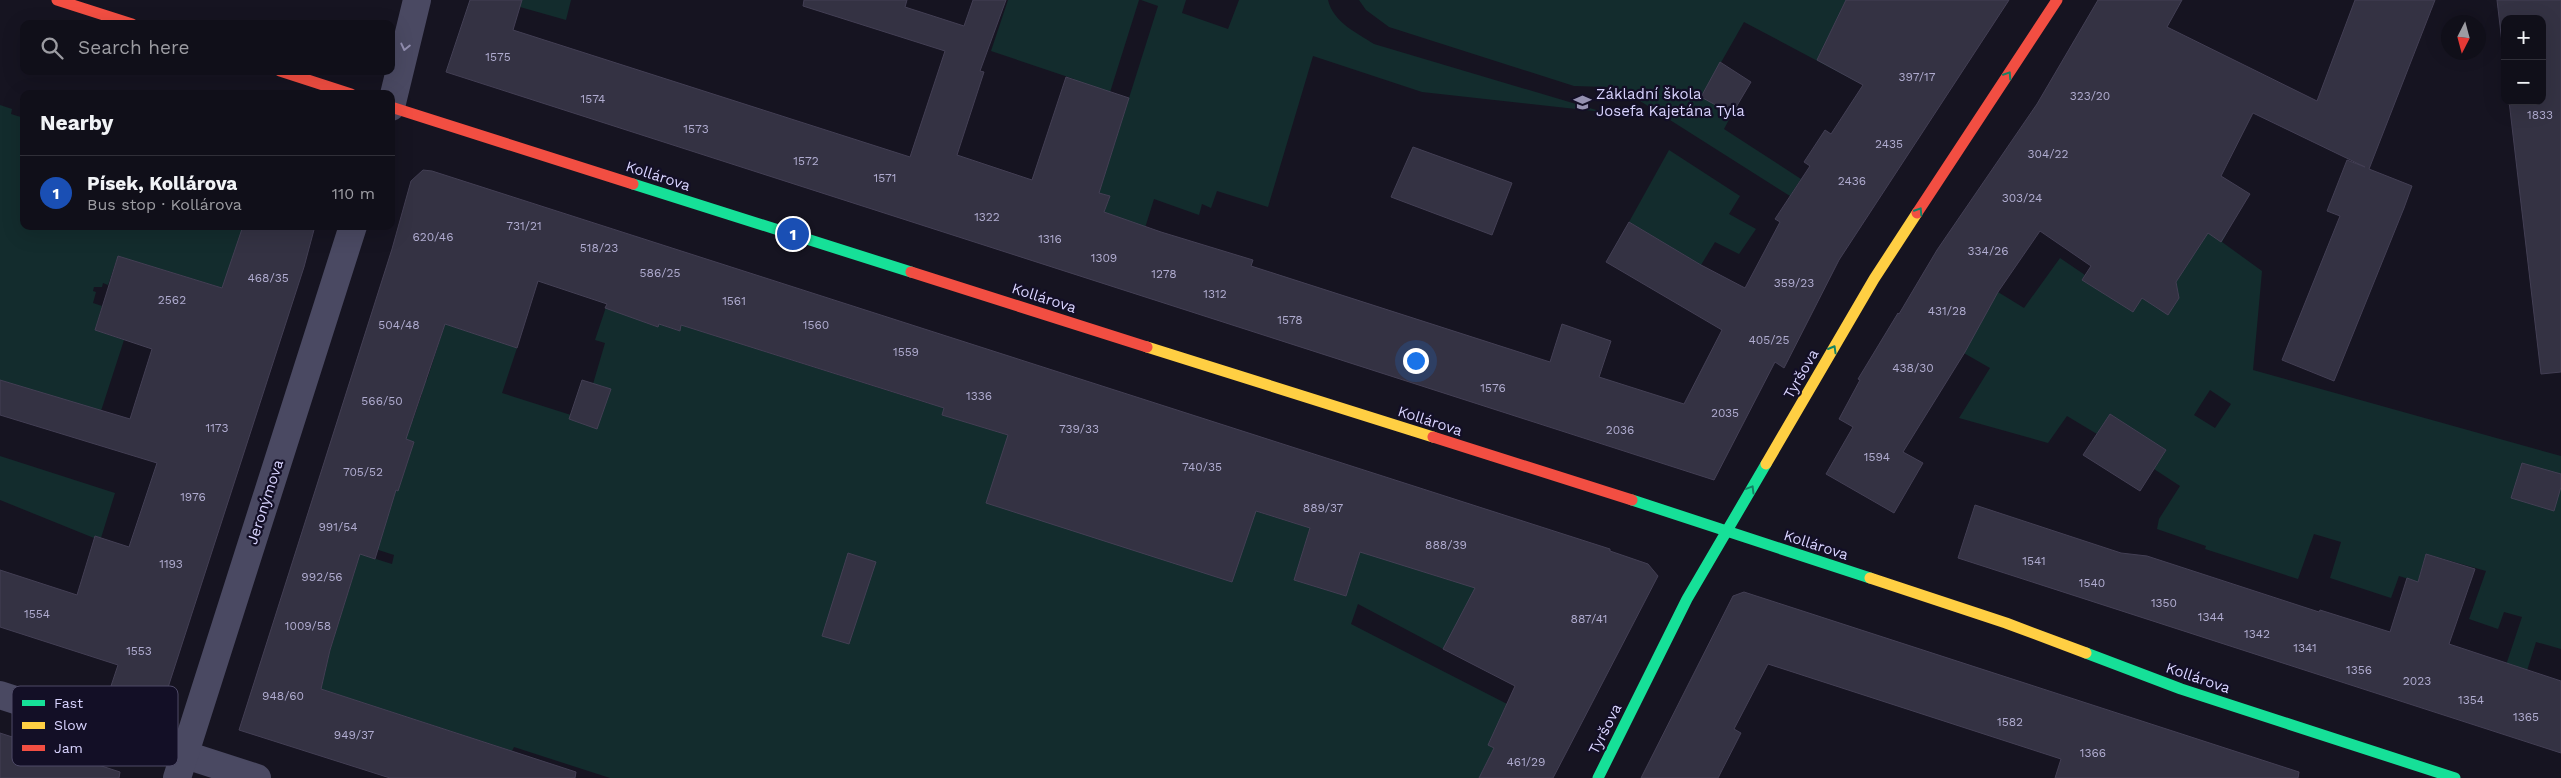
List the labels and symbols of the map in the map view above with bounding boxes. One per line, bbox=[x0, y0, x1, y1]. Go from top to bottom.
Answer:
north arrow bbox=[2441, 15, 2486, 60]
one-way arrow bbox=[400, 43, 411, 52]
house number: 1575 bbox=[485, 50, 511, 64]
house number: 397/17 bbox=[1899, 70, 1936, 84]
one-way arrow bbox=[2002, 71, 2011, 81]
place label: Základní škola Josefa Kajetána Tyla bbox=[1596, 85, 1745, 120]
house number: 323/20 bbox=[2070, 89, 2110, 103]
house number: 1574 bbox=[581, 92, 605, 106]
school or university icon: Základní škola Josefa Kajetána Tyla bbox=[1572, 93, 1592, 113]
house number: 1833 bbox=[2527, 108, 2553, 122]
house number: 1573 bbox=[683, 122, 709, 136]
house number: 2435 bbox=[1875, 137, 1903, 151]
house number: 304/22 bbox=[2027, 147, 2069, 161]
house number: 1572 bbox=[793, 154, 819, 168]
street label: Kollárova bbox=[623, 157, 693, 195]
house number: 1571 bbox=[873, 171, 897, 185]
house number: 2436 bbox=[1838, 174, 1866, 188]
house number: 303/24 bbox=[2002, 191, 2042, 205]
one-way arrow bbox=[1913, 207, 1922, 216]
house number: 1322 bbox=[974, 210, 1000, 224]
pin: 1 bbox=[777, 215, 809, 253]
house number: 731/21 bbox=[506, 219, 542, 233]
house number: 620/46 bbox=[413, 230, 453, 244]
house number: 1316 bbox=[1038, 232, 1062, 246]
house number: 518/23 bbox=[580, 241, 618, 255]
house number: 334/26 bbox=[1968, 244, 2008, 258]
house number: 1309 bbox=[1091, 251, 1117, 265]
house number: 586/25 bbox=[640, 266, 680, 280]
house number: 1278 bbox=[1151, 267, 1177, 281]
house number: 468/35 bbox=[247, 271, 289, 285]
house number: 359/23 bbox=[1774, 276, 1814, 290]
street label: Kollárova bbox=[1009, 279, 1079, 317]
house number: 1312 bbox=[1203, 287, 1227, 301]
house number: 2562 bbox=[158, 293, 186, 307]
house number: 1561 bbox=[722, 294, 746, 308]
house number: 431/28 bbox=[1928, 304, 1966, 318]
house number: 1578 bbox=[1277, 313, 1303, 327]
house number: 504/48 bbox=[378, 318, 420, 332]
house number: 1560 bbox=[803, 318, 829, 332]
house number: 405/25 bbox=[1748, 333, 1790, 347]
house number: 1559 bbox=[893, 345, 919, 359]
one-way arrow bbox=[1827, 345, 1837, 354]
street label: Tyršova bbox=[1780, 346, 1823, 402]
your location bbox=[1403, 348, 1429, 374]
house number: 438/30 bbox=[1892, 361, 1934, 375]
house number: 1576 bbox=[1480, 381, 1506, 395]
house number: 1336 bbox=[966, 389, 992, 403]
house number: 566/50 bbox=[361, 394, 403, 408]
street label: Kollárova bbox=[1395, 402, 1465, 440]
house number: 2035 bbox=[1711, 406, 1739, 420]
house number: 1173 bbox=[205, 421, 229, 435]
house number: 739/33 bbox=[1059, 422, 1099, 436]
house number: 2036 bbox=[1606, 423, 1634, 437]
house number: 1594 bbox=[1864, 450, 1890, 464]
street label: Jeronýmova bbox=[243, 457, 287, 547]
house number: 740/35 bbox=[1182, 460, 1222, 474]
house number: 705/52 bbox=[343, 465, 383, 479]
one-way arrow bbox=[1745, 486, 1755, 495]
house number: 1976 bbox=[180, 490, 206, 504]
house number: 889/37 bbox=[1303, 501, 1344, 515]
house number: 991/54 bbox=[318, 520, 358, 534]
street label: Kollárova bbox=[1781, 526, 1851, 564]
house number: 888/39 bbox=[1425, 538, 1467, 552]
house number: 1541 bbox=[2022, 554, 2046, 568]
house number: 1193 bbox=[159, 557, 183, 571]
house number: 992/56 bbox=[301, 570, 343, 584]
house number: 1540 bbox=[2079, 576, 2105, 590]
house number: 1350 bbox=[2151, 596, 2177, 610]
house number: 1554 bbox=[24, 607, 50, 621]
house number: 1344 bbox=[2198, 610, 2224, 624]
house number: 887/41 bbox=[1571, 612, 1607, 626]
house number: 1009/58 bbox=[285, 619, 331, 633]
house number: 1342 bbox=[2244, 627, 2270, 641]
house number: 1341 bbox=[2293, 641, 2317, 655]
house number: 1553 bbox=[126, 644, 152, 658]
street label: Kollárova bbox=[2163, 659, 2233, 698]
house number: 1356 bbox=[2346, 663, 2372, 677]
house number: 2023 bbox=[2403, 674, 2431, 688]
legend bbox=[12, 686, 178, 766]
house number: 948/60 bbox=[262, 689, 304, 703]
house number: 1354 bbox=[2458, 693, 2484, 707]
text: Fast bbox=[54, 695, 83, 711]
street label: Tyršova bbox=[1585, 700, 1626, 757]
house number: 1365 bbox=[2513, 710, 2539, 724]
house number: 1582 bbox=[1997, 715, 2023, 729]
text: Slow bbox=[54, 717, 87, 733]
house number: 949/37 bbox=[334, 728, 374, 742]
text: Jam bbox=[54, 740, 83, 756]
house number: 1366 bbox=[2080, 746, 2106, 760]
house number: 461/29 bbox=[1507, 755, 1545, 769]

